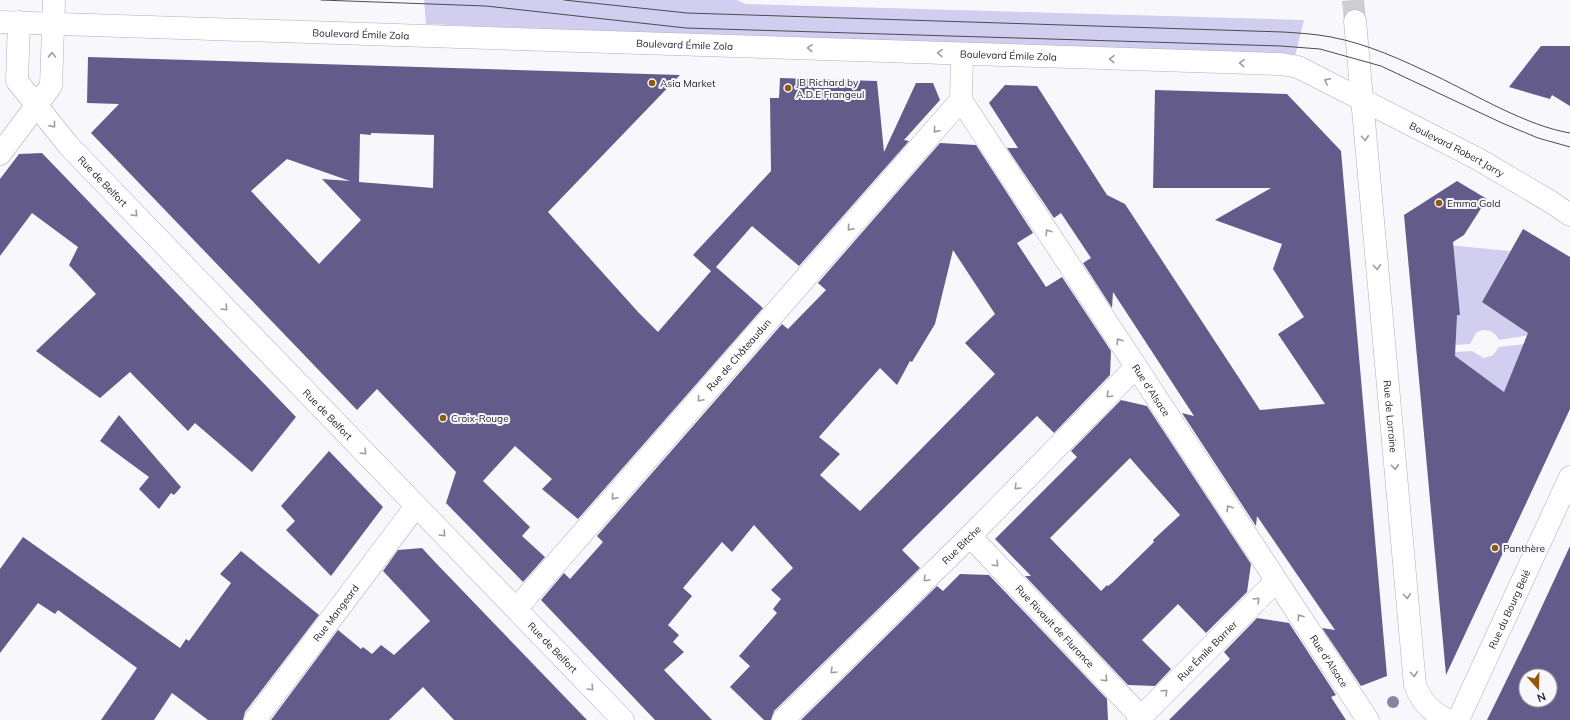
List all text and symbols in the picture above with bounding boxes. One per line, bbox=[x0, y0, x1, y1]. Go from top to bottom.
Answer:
street label: Boulevard Émile Zola bbox=[312, 26, 409, 42]
street label: Boulevard Émile Zola bbox=[636, 37, 733, 53]
one-way arrow bbox=[807, 44, 813, 53]
street label: Boulevard Émile Zola bbox=[960, 47, 1057, 64]
one-way arrow bbox=[937, 49, 943, 57]
one-way arrow bbox=[48, 52, 56, 58]
one-way arrow bbox=[1109, 55, 1115, 63]
one-way arrow bbox=[1239, 59, 1245, 67]
place label: JB Richard by A.D.E Frangeul bbox=[796, 76, 864, 101]
place label: Asia Market bbox=[660, 77, 716, 90]
marker: Asia Market bbox=[647, 78, 657, 88]
one-way arrow bbox=[1324, 79, 1331, 86]
marker: JB Richard by A.D.E Frangeul bbox=[783, 83, 793, 93]
street label: Boulevard Robert Jarry bbox=[1407, 119, 1507, 180]
one-way arrow bbox=[48, 121, 55, 128]
one-way arrow bbox=[933, 125, 940, 133]
one-way arrow bbox=[1360, 135, 1369, 141]
street label: Rue de Belfort bbox=[75, 153, 130, 210]
place label: Emma Gold bbox=[1447, 197, 1500, 210]
marker: Emma Gold bbox=[1434, 198, 1444, 208]
one-way arrow bbox=[130, 209, 138, 217]
one-way arrow bbox=[848, 223, 855, 230]
one-way arrow bbox=[1046, 230, 1053, 237]
one-way arrow bbox=[1372, 264, 1381, 270]
one-way arrow bbox=[221, 303, 228, 311]
street label: Rue de Châteaudun bbox=[704, 316, 774, 394]
one-way arrow bbox=[1116, 338, 1124, 345]
street label: Rue d'Alsace bbox=[1129, 362, 1173, 419]
street label: Rue de Lorraine bbox=[1380, 380, 1400, 453]
street label: Rue de Belfort bbox=[300, 386, 355, 443]
one-way arrow bbox=[1106, 390, 1114, 398]
one-way arrow bbox=[697, 394, 704, 402]
place label: Croix-Rouge bbox=[451, 412, 509, 425]
marker: Croix-Rouge bbox=[438, 413, 448, 423]
one-way arrow bbox=[359, 447, 367, 455]
one-way arrow bbox=[1390, 464, 1399, 470]
one-way arrow bbox=[1015, 482, 1022, 490]
one-way arrow bbox=[611, 492, 619, 500]
one-way arrow bbox=[1227, 506, 1234, 513]
street label: Rue Bitche bbox=[939, 523, 984, 567]
one-way arrow bbox=[438, 529, 446, 537]
place label: Panthère bbox=[1503, 542, 1545, 555]
marker: Panthère bbox=[1490, 543, 1500, 553]
one-way arrow bbox=[992, 559, 999, 567]
street label: Rue du Bourg Belé bbox=[1486, 568, 1533, 651]
one-way arrow bbox=[923, 574, 931, 582]
street label: Rue Mangeard bbox=[310, 582, 362, 644]
street label: Rue Rivault de Flurance bbox=[1013, 582, 1097, 671]
one-way arrow bbox=[1402, 593, 1411, 599]
one-way arrow bbox=[1252, 597, 1260, 605]
one-way arrow bbox=[1297, 614, 1305, 621]
street label: Rue Émile Barrier bbox=[1175, 618, 1240, 684]
street label: Rue de Belfort bbox=[525, 619, 580, 676]
street label: Rue d'Alsace bbox=[1307, 633, 1351, 690]
one-way arrow bbox=[830, 666, 838, 674]
north arrow bbox=[1518, 668, 1558, 708]
one-way arrow bbox=[1409, 671, 1418, 677]
one-way arrow bbox=[1100, 674, 1108, 682]
one-way arrow bbox=[587, 683, 594, 691]
one-way arrow bbox=[1160, 689, 1168, 697]
text: N bbox=[1535, 689, 1548, 705]

